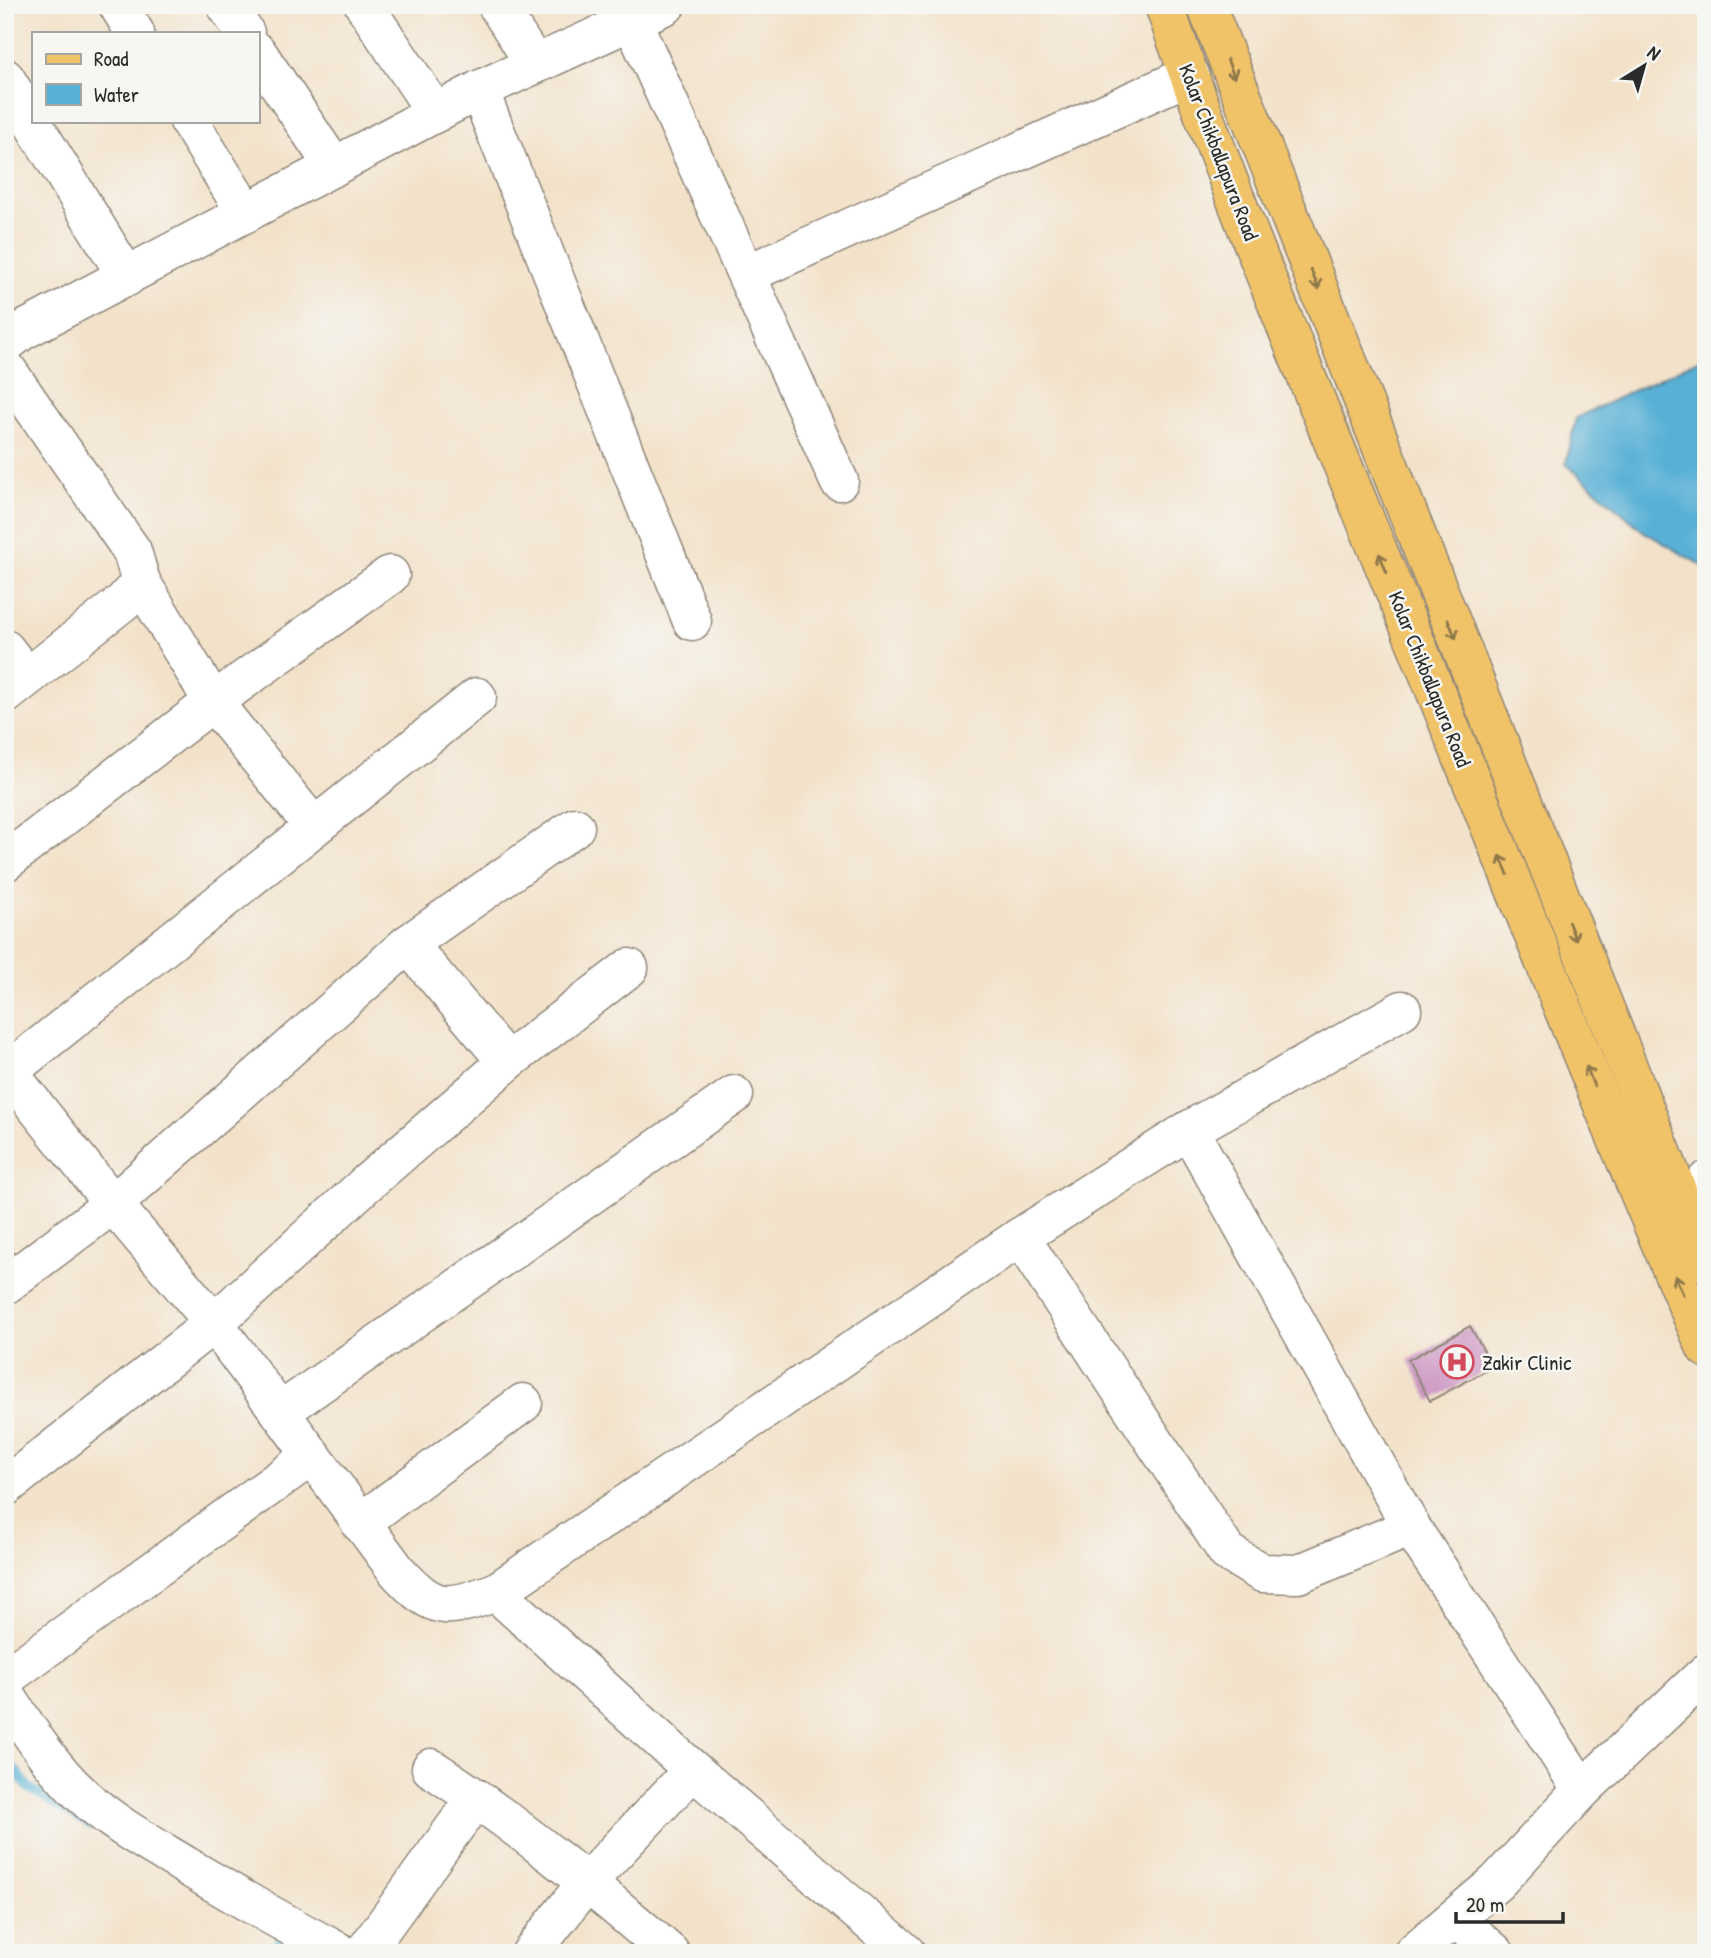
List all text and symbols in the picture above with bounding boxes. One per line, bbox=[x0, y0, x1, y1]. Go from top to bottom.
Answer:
legend bbox=[32, 32, 259, 122]
north arrow bbox=[1610, 32, 1680, 102]
text: N bbox=[1642, 39, 1666, 66]
text: Road bbox=[94, 44, 128, 73]
one-way arrow bbox=[1225, 58, 1238, 79]
street label: Kolar Chikballapura Road bbox=[1172, 59, 1266, 245]
text: Water bbox=[94, 80, 139, 109]
one-way arrow bbox=[1309, 269, 1322, 291]
one-way arrow bbox=[1376, 553, 1389, 574]
street label: Kolar Chikballapura Road bbox=[1382, 587, 1478, 771]
one-way arrow bbox=[1447, 617, 1460, 639]
one-way arrow bbox=[1497, 855, 1510, 876]
one-way arrow bbox=[1567, 920, 1580, 942]
one-way arrow bbox=[1583, 1065, 1595, 1087]
one-way arrow bbox=[1672, 1275, 1685, 1296]
hospital icon: Zakir Clinic bbox=[1438, 1343, 1476, 1381]
place label: Zakir Clinic bbox=[1482, 1348, 1572, 1377]
scale bar bbox=[1456, 1881, 1562, 1925]
text: 20 m bbox=[1466, 1890, 1504, 1919]

